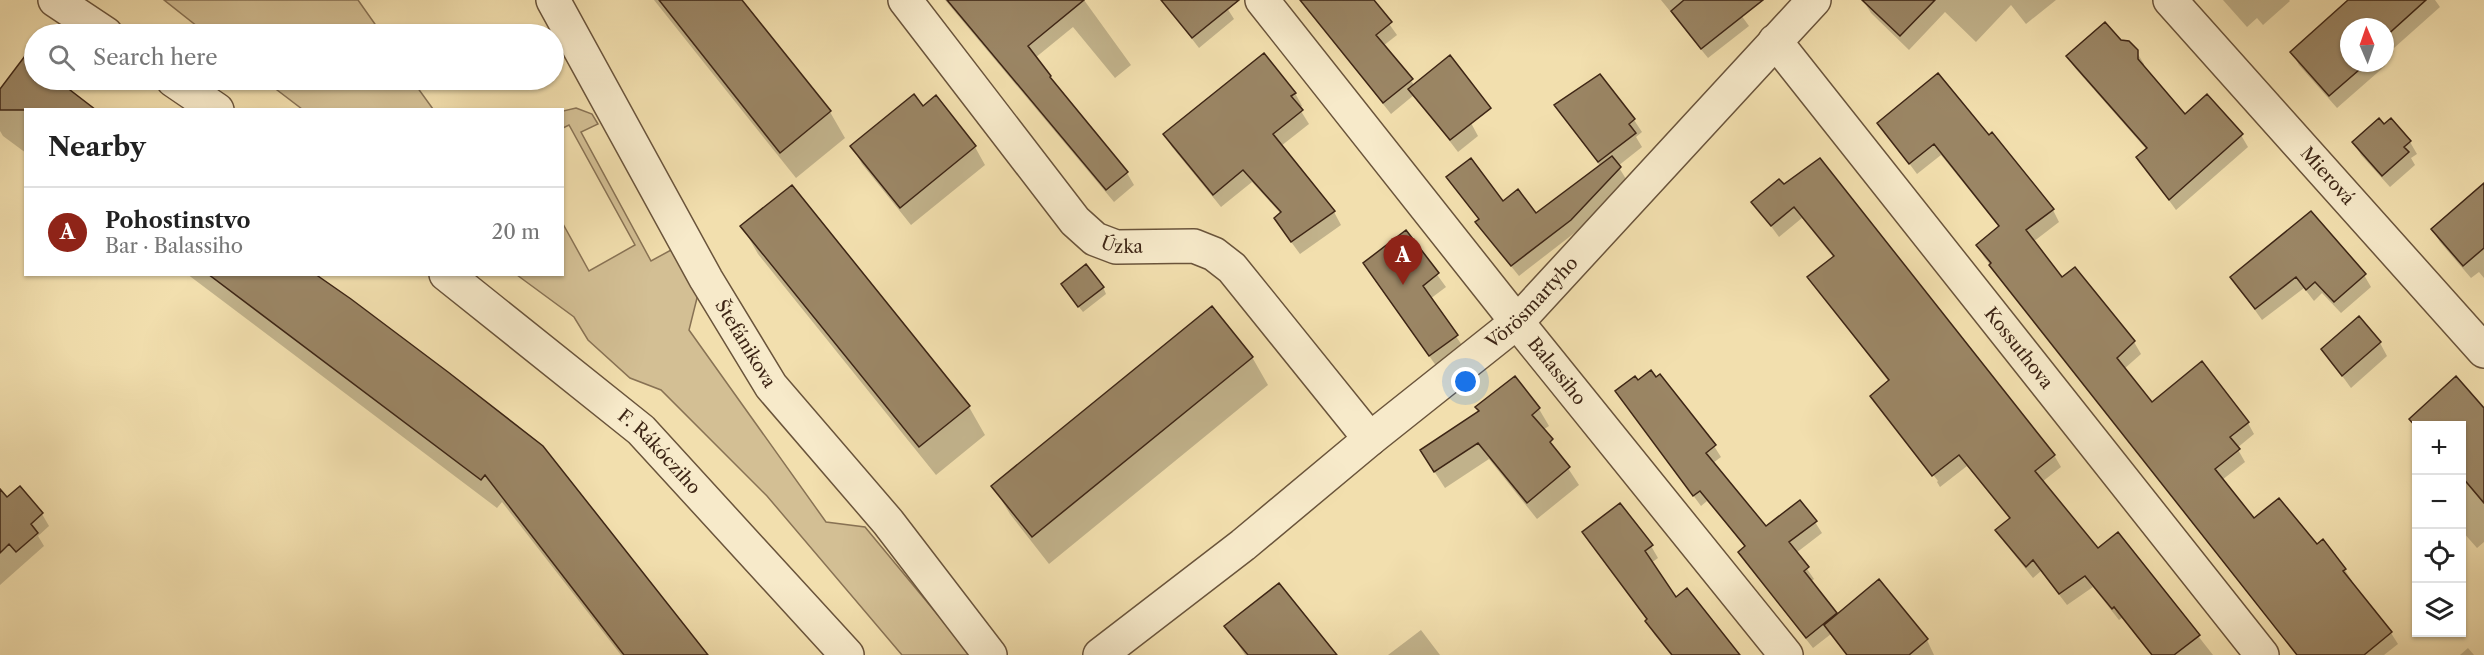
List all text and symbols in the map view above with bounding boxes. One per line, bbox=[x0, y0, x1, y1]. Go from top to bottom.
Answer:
north arrow bbox=[2340, 18, 2394, 72]
search box bbox=[24, 24, 564, 90]
icon: search bbox=[45, 41, 78, 74]
text: Search here bbox=[93, 44, 218, 71]
text: Nearby bbox=[48, 131, 146, 163]
street label: Mierová bbox=[2296, 142, 2359, 210]
text: Pohostinstvo bbox=[105, 207, 250, 234]
text: A bbox=[60, 220, 75, 244]
text: 20 m bbox=[492, 220, 540, 244]
street label: Úzka bbox=[1098, 230, 1144, 258]
text: Bar · Balassiho bbox=[105, 234, 243, 258]
pin: A bbox=[1384, 236, 1422, 285]
street label: Vörösmartyho bbox=[1481, 252, 1583, 354]
street label: Štefánikova bbox=[710, 295, 781, 392]
street label: Kossuthova bbox=[1979, 303, 2058, 394]
street label: Balassiho bbox=[1523, 333, 1591, 409]
your location bbox=[1451, 367, 1480, 396]
street label: F. Rákócziho bbox=[613, 405, 705, 499]
map controls bbox=[2412, 421, 2466, 637]
button: + bbox=[2412, 421, 2466, 475]
button: − bbox=[2412, 475, 2466, 529]
button: locate bbox=[2412, 529, 2466, 583]
button: layers bbox=[2412, 583, 2466, 637]

